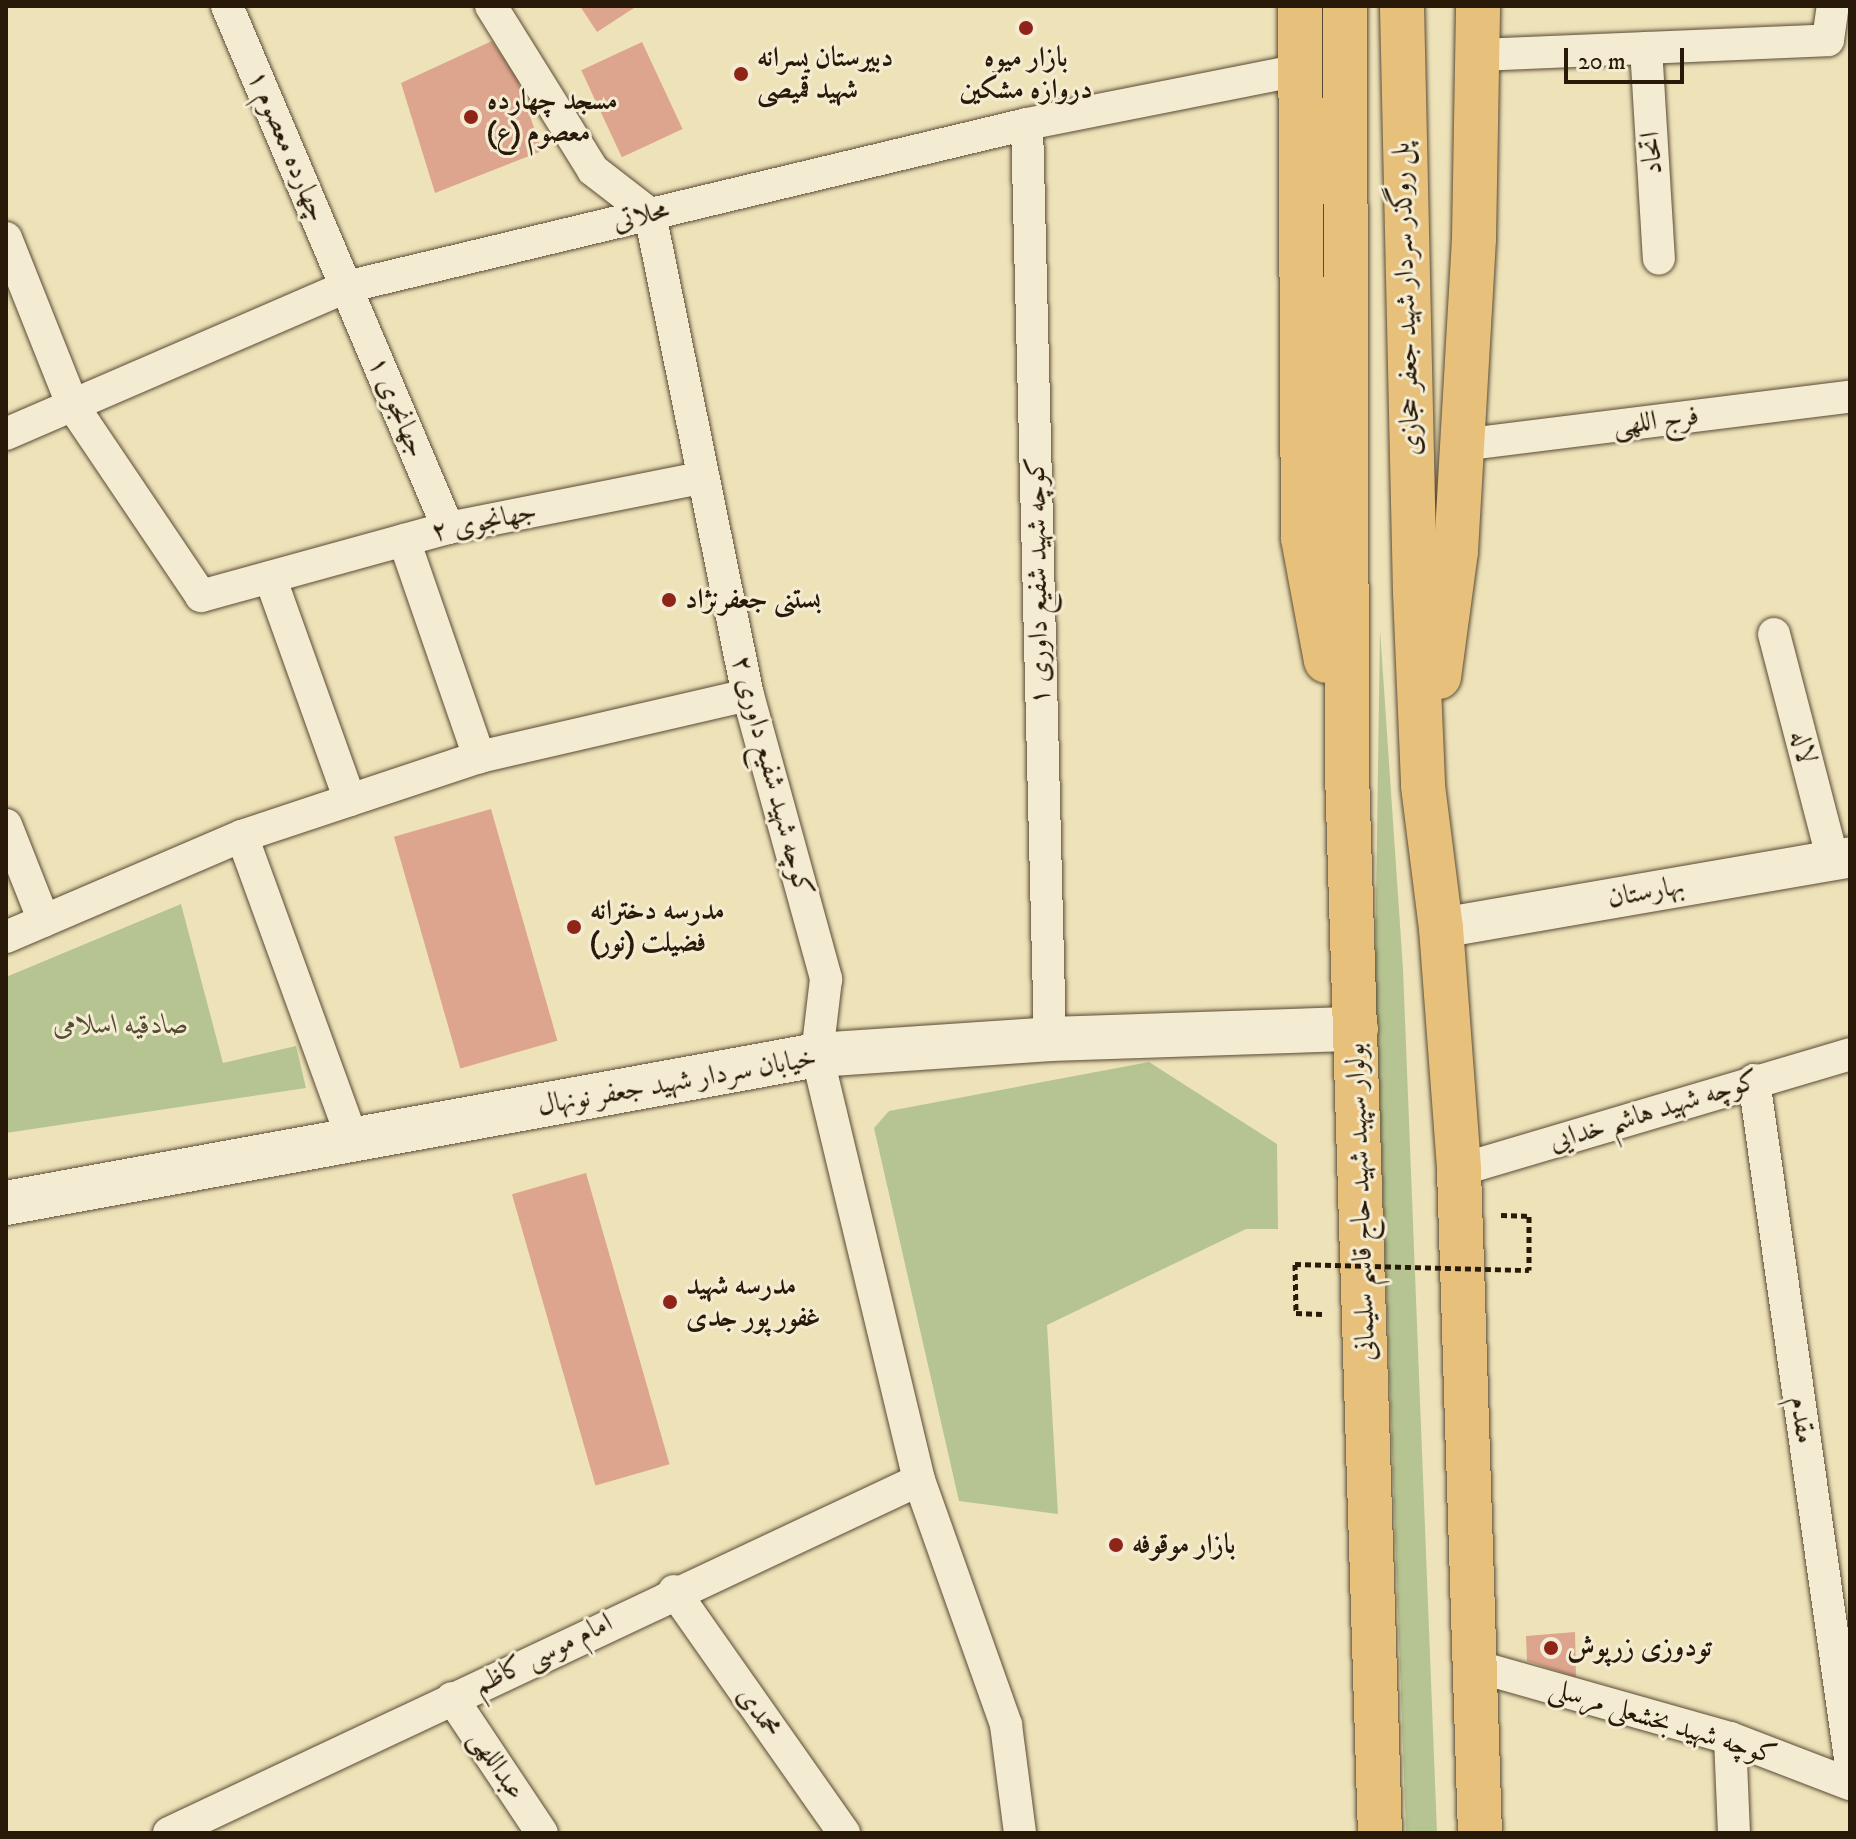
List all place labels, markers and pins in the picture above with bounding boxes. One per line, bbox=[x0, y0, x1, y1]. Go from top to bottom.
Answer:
marker: بازار میوه دروازه مشکین bbox=[1017, 19, 1035, 37]
place label: دبیرستان پسرانه شهید قمیصی bbox=[757, 41, 893, 107]
place label: بازار میوه دروازه مشکین bbox=[959, 41, 1093, 107]
marker: دبیرستان پسرانه شهید قمیصی bbox=[732, 65, 750, 83]
place label: مسجد چهارده معصوم (ع) bbox=[487, 84, 618, 150]
marker: مسجد چهارده معصوم (ع) bbox=[462, 108, 480, 126]
place label: بستنی جعفرنژاد bbox=[685, 583, 821, 617]
marker: بستنی جعفرنژاد bbox=[660, 591, 678, 609]
place label: مدرسه دخترانه فضیلت (نور) bbox=[590, 894, 725, 960]
marker: مدرسه دخترانه فضیلت (نور) bbox=[565, 918, 583, 936]
place label: مدرسه شهید غفور پور جدی bbox=[686, 1269, 820, 1335]
marker: مدرسه شهید غفور پور جدی bbox=[661, 1293, 679, 1311]
place label: بازار موقوفه bbox=[1132, 1528, 1235, 1562]
marker: بازار موقوفه bbox=[1107, 1536, 1125, 1554]
place label: تودوزی زرپوش bbox=[1567, 1631, 1712, 1665]
marker: تودوزی زرپوش bbox=[1542, 1639, 1560, 1657]

